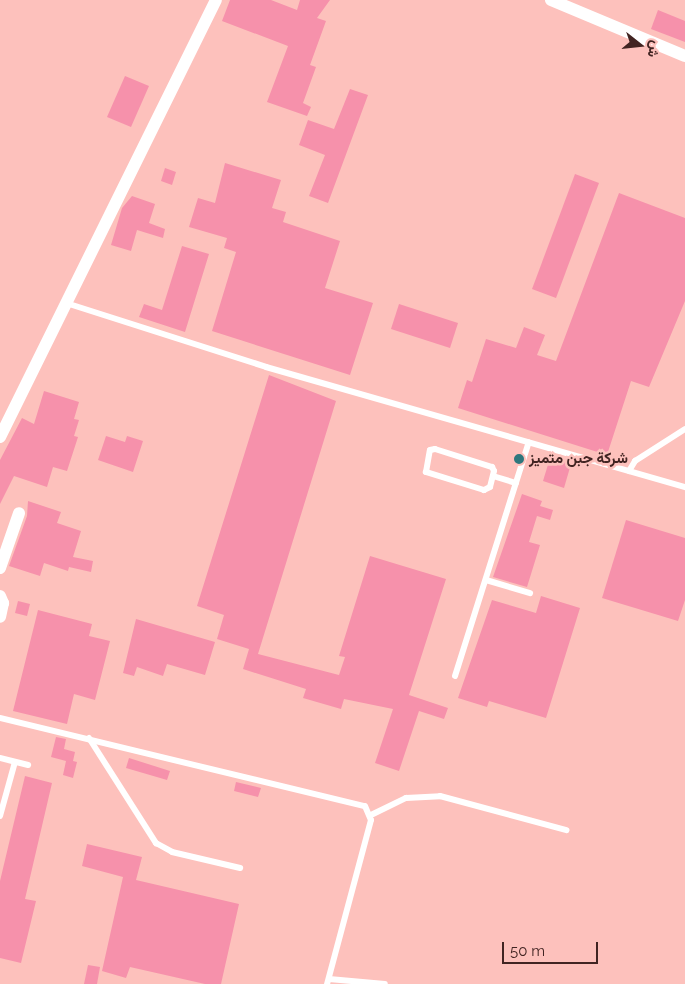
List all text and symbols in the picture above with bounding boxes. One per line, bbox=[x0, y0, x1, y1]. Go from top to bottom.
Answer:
north arrow bbox=[615, 20, 665, 70]
text: ش bbox=[644, 39, 664, 59]
place label: شركة جبن متميز bbox=[529, 450, 628, 468]
marker: شركة جبن متميز bbox=[513, 453, 525, 465]
scale bar bbox=[505, 932, 601, 964]
text: 50 m bbox=[510, 942, 545, 960]

